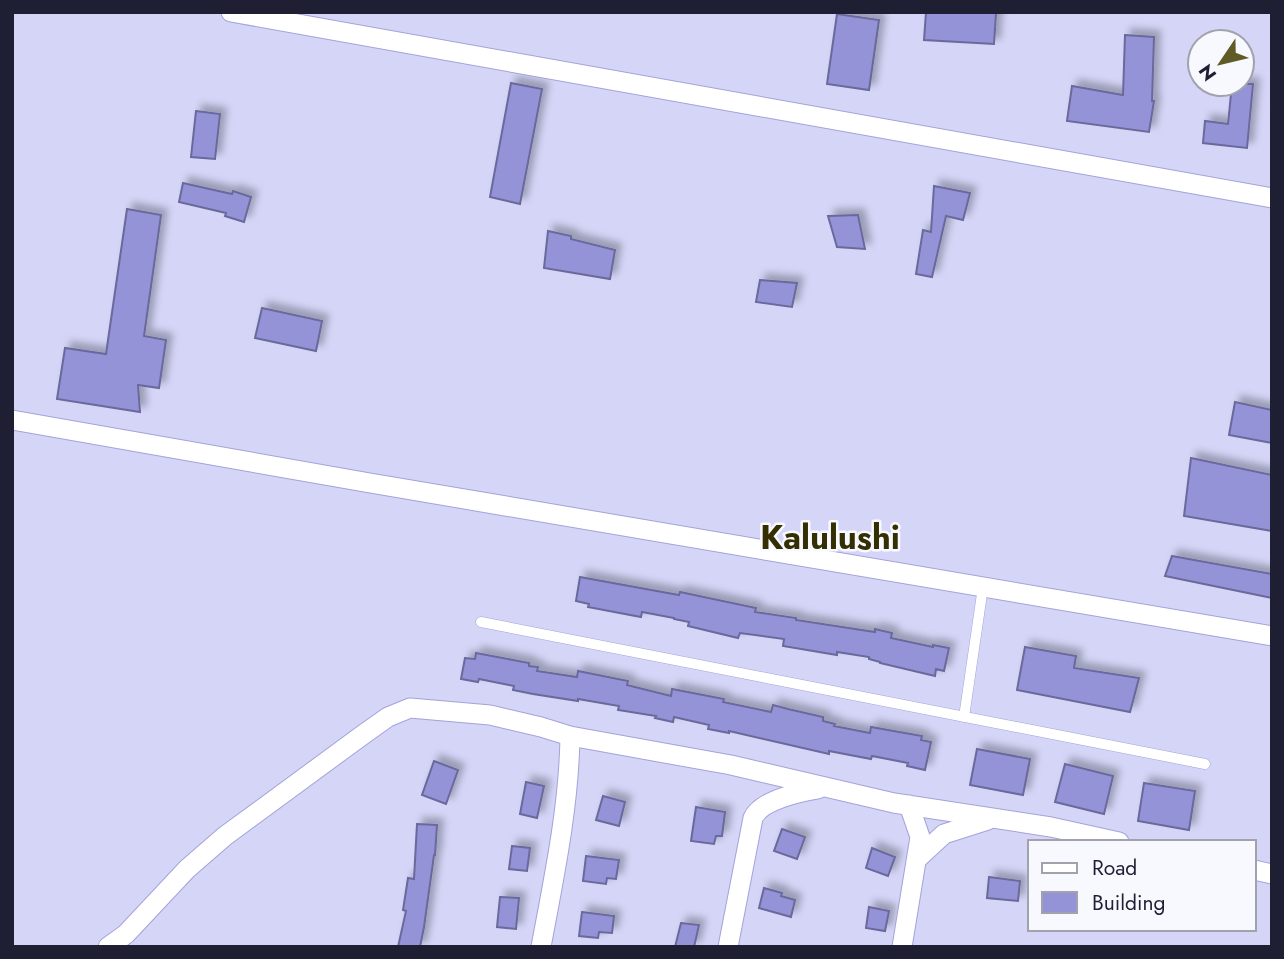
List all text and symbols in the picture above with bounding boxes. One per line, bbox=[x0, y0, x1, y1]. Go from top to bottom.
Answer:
north arrow bbox=[1186, 28, 1256, 98]
text: N bbox=[1192, 59, 1223, 86]
district label: Kalulushi bbox=[760, 514, 900, 561]
legend bbox=[1028, 840, 1256, 931]
text: Road bbox=[1092, 853, 1137, 883]
text: Building bbox=[1092, 888, 1165, 918]

